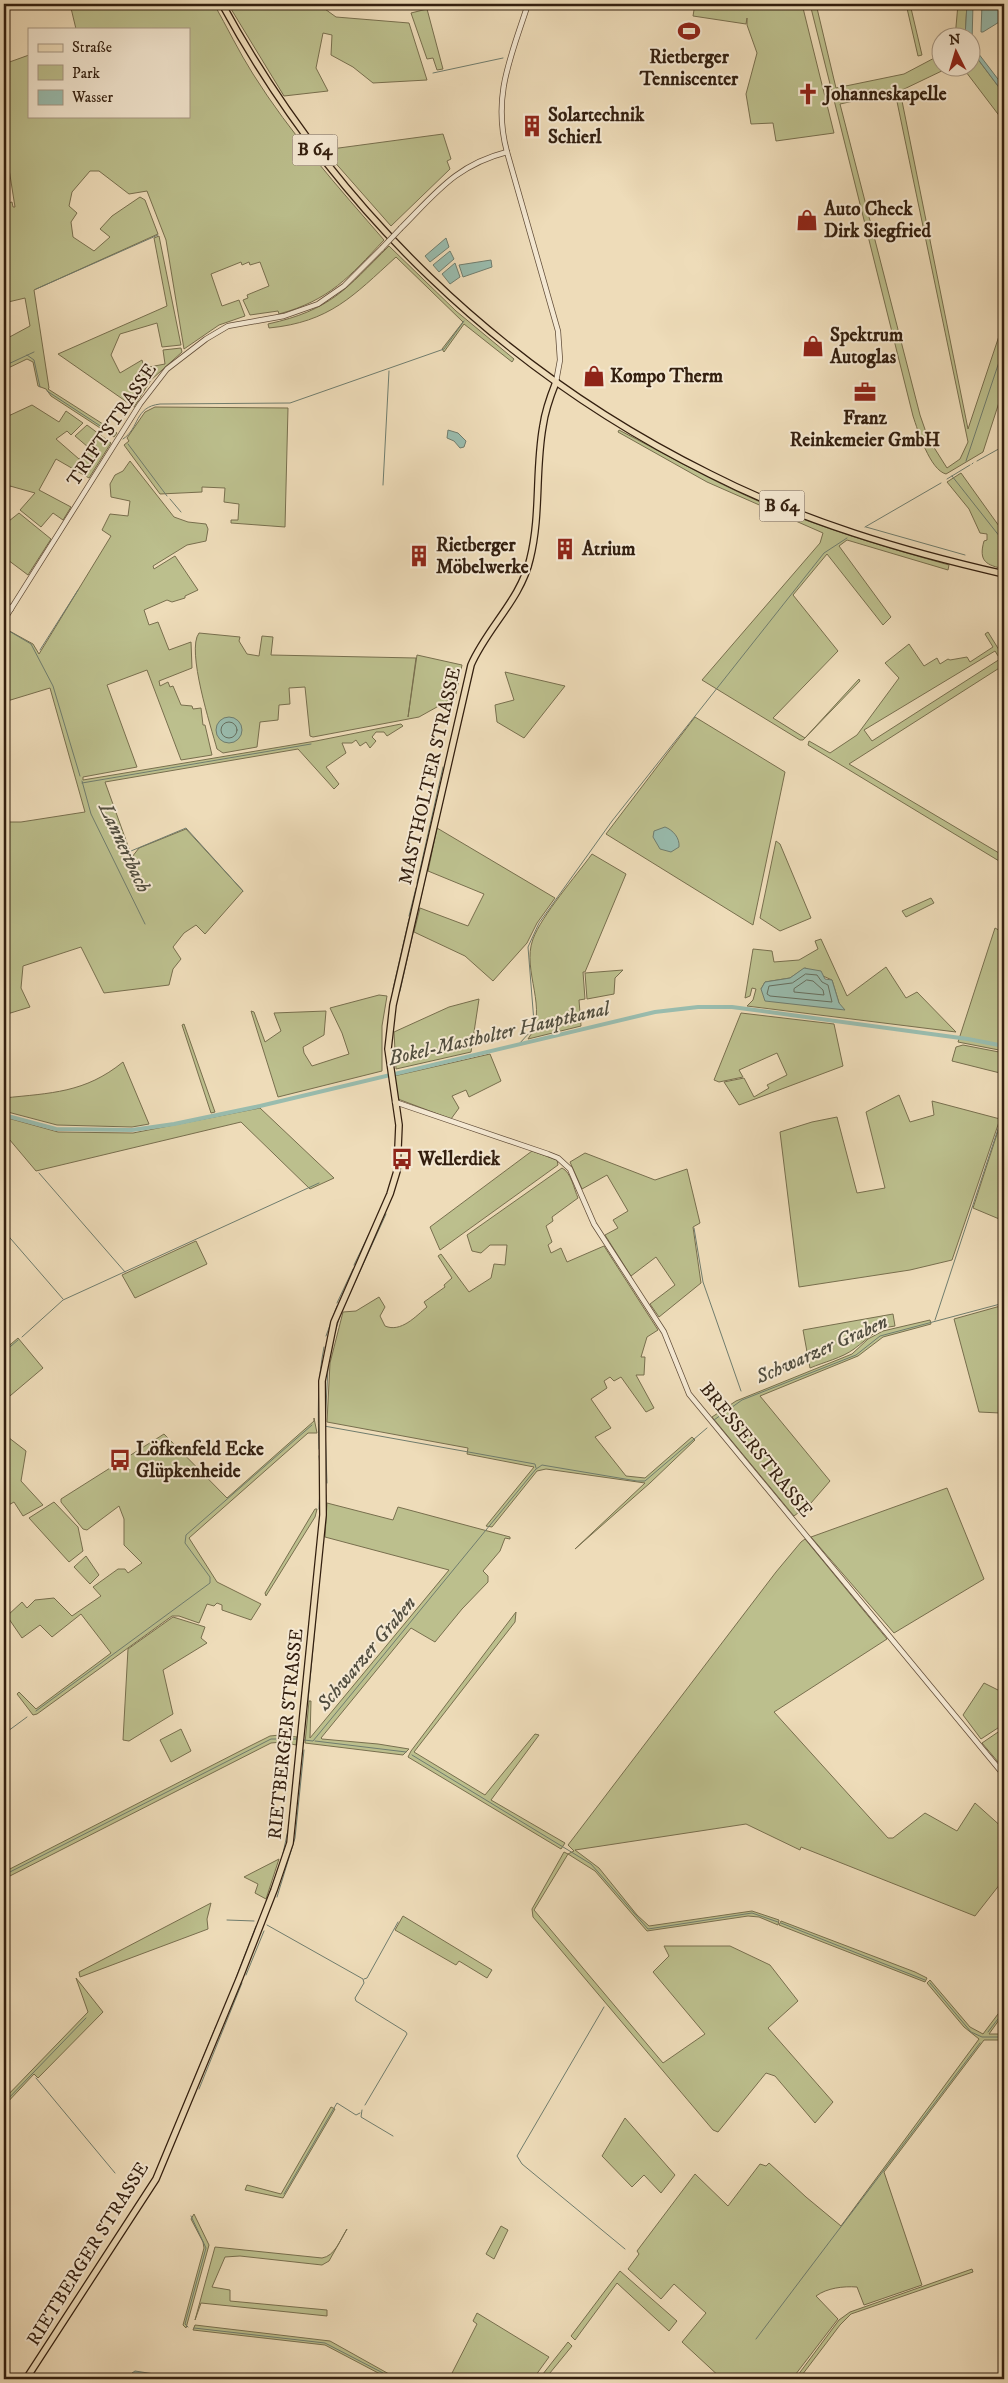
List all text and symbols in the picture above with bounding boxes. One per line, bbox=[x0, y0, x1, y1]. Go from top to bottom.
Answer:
sports icon: Rietberger Tenniscenter bbox=[676, 18, 702, 44]
legend bbox=[28, 28, 190, 118]
north arrow bbox=[930, 28, 980, 78]
text: N bbox=[948, 31, 962, 50]
text: Straße bbox=[72, 38, 112, 57]
place label: Rietberger Tenniscenter bbox=[639, 46, 739, 91]
text: Park bbox=[72, 64, 101, 83]
church icon: Johanneskapelle bbox=[795, 81, 821, 107]
place label: Johanneskapelle bbox=[822, 83, 947, 106]
text: Wasser bbox=[71, 88, 113, 107]
place label: Solartechnik Schierl bbox=[548, 104, 645, 149]
building icon: Solartechnik Schierl bbox=[519, 113, 545, 139]
road number: B 64 bbox=[292, 134, 338, 166]
place label: Auto Check Dirk Siegfried bbox=[823, 198, 931, 243]
shop icon: Auto Check Dirk Siegfried bbox=[794, 207, 820, 233]
place label: Spektrum Autoglas bbox=[829, 324, 904, 369]
shop icon: Spektrum Autoglas bbox=[800, 333, 826, 359]
street label: TRIFTSTRASSE bbox=[62, 359, 162, 491]
shop icon: Kompo Therm bbox=[581, 363, 607, 389]
place label: Kompo Therm bbox=[610, 365, 724, 388]
office icon: Franz Reinkemeier GmbH bbox=[852, 379, 878, 405]
place label: Franz Reinkemeier GmbH bbox=[790, 407, 940, 452]
road number: B 64 bbox=[760, 491, 804, 522]
place label: Rietberger Möbelwerke bbox=[436, 534, 529, 579]
building icon: Atrium bbox=[552, 536, 578, 562]
place label: Atrium bbox=[581, 538, 636, 561]
building icon: Rietberger Möbelwerke bbox=[406, 543, 432, 569]
street label: MASTHOLTER STRASSE bbox=[394, 665, 466, 887]
water label: Lannertbach bbox=[92, 798, 156, 897]
water label: Bokel-Mastholter Hauptkanal bbox=[385, 996, 614, 1072]
bus stop icon: Wellerdiek bbox=[389, 1146, 415, 1172]
place label: Wellerdiek bbox=[417, 1148, 501, 1171]
water label: Schwarzer Graben bbox=[751, 1310, 892, 1391]
street label: BRESSERSTRASSE bbox=[695, 1378, 817, 1522]
place label: Löfkenfeld Ecke Glüpkenheide bbox=[136, 1438, 264, 1483]
bus stop icon: Löfkenfeld Ecke Glüpkenheide bbox=[107, 1447, 133, 1473]
water label: Schwarzer Graben bbox=[311, 1592, 422, 1717]
street label: RIETBERGER STRASSE bbox=[263, 1627, 309, 1841]
street label: RIETBERGER STRASSE bbox=[22, 2158, 154, 2350]

